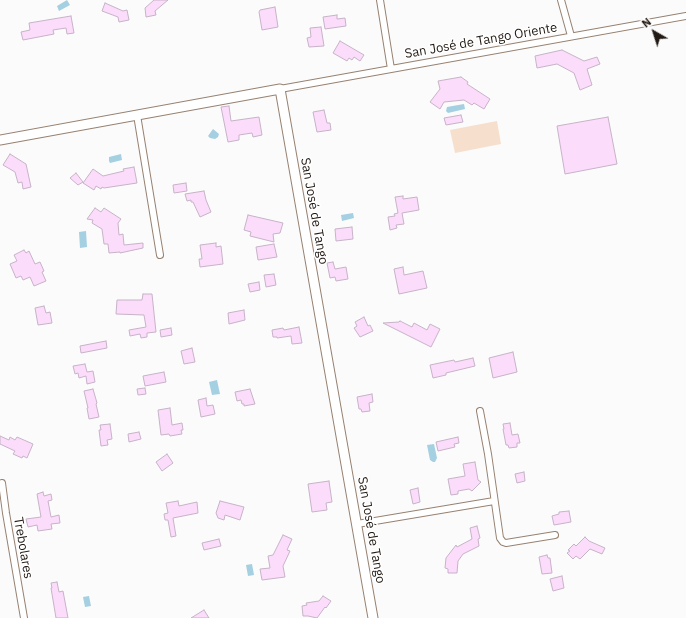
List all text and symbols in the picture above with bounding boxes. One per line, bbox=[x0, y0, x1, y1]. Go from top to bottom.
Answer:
north arrow bbox=[634, 12, 674, 52]
text: N bbox=[639, 15, 654, 31]
street label: San José de Tango Oriente bbox=[404, 20, 558, 62]
street label: San José de Tango bbox=[297, 156, 331, 266]
street label: San José de Tango bbox=[354, 475, 388, 585]
street label: Trebolares bbox=[10, 516, 36, 580]

